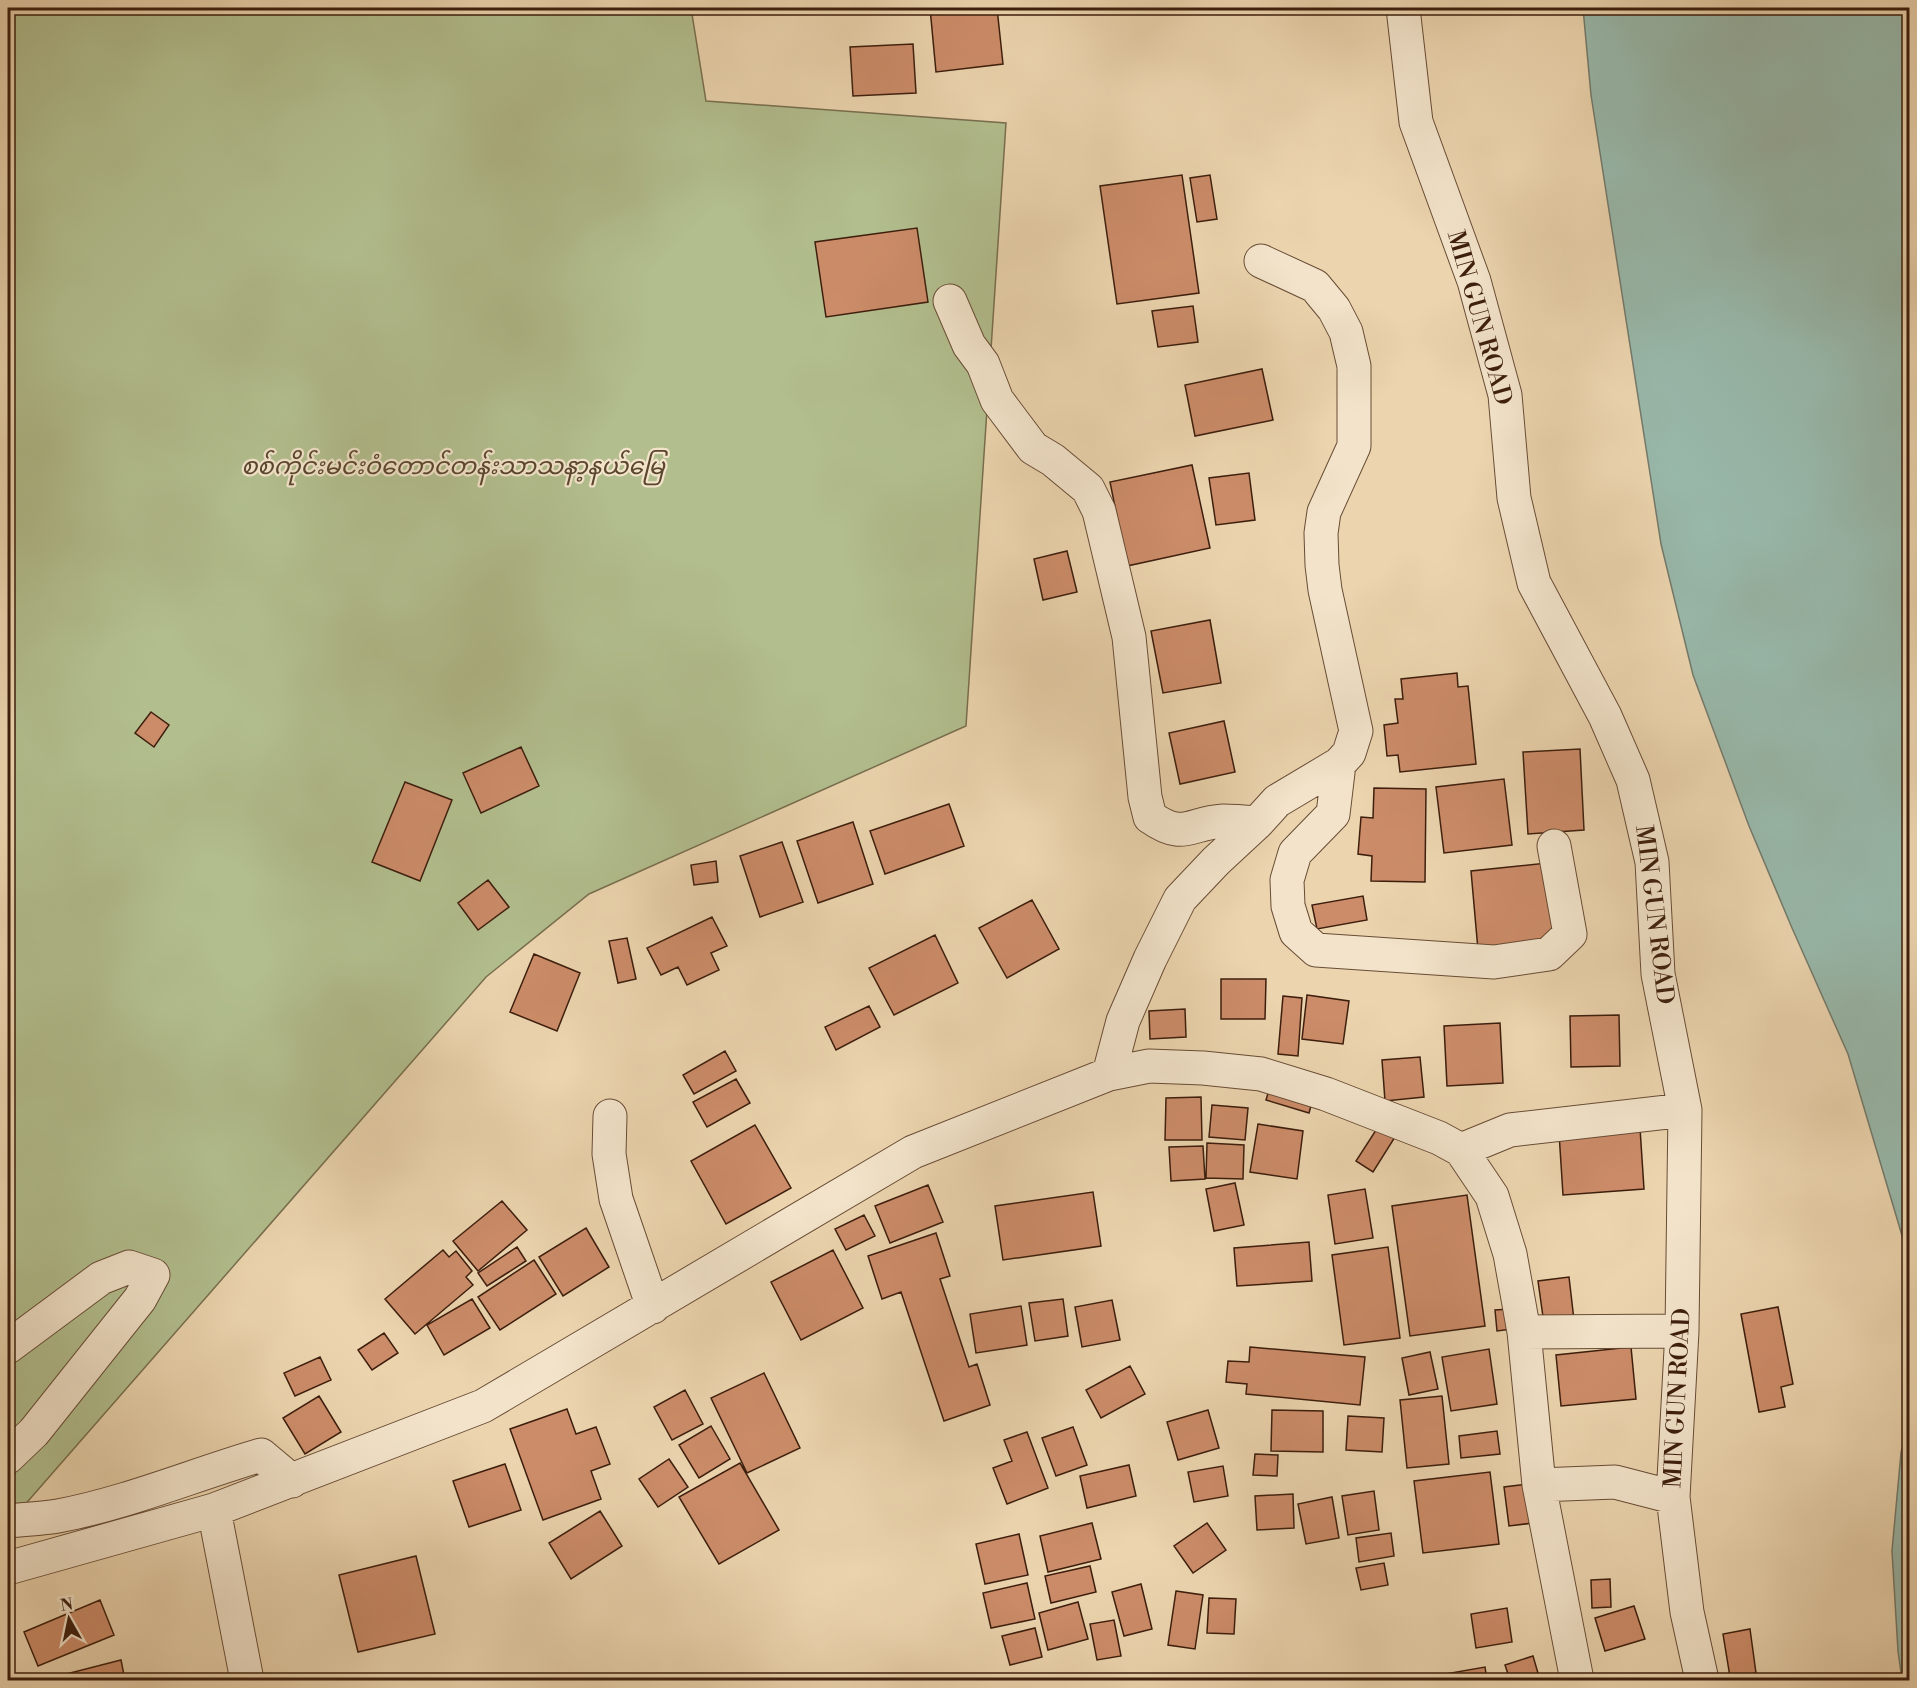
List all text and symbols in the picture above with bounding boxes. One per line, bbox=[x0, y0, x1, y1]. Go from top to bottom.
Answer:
street label: MIN GUN ROAD bbox=[1440, 227, 1518, 409]
park label: စစ်ကိုင်းမင်းဝံတောင်တန်းသာသနာ့နယ်မြေ bbox=[241, 449, 669, 486]
street label: MIN GUN ROAD bbox=[1628, 824, 1680, 1006]
street label: MIN GUN ROAD bbox=[1658, 1307, 1698, 1489]
north arrow bbox=[39, 1589, 99, 1649]
text: N bbox=[59, 1594, 75, 1616]

